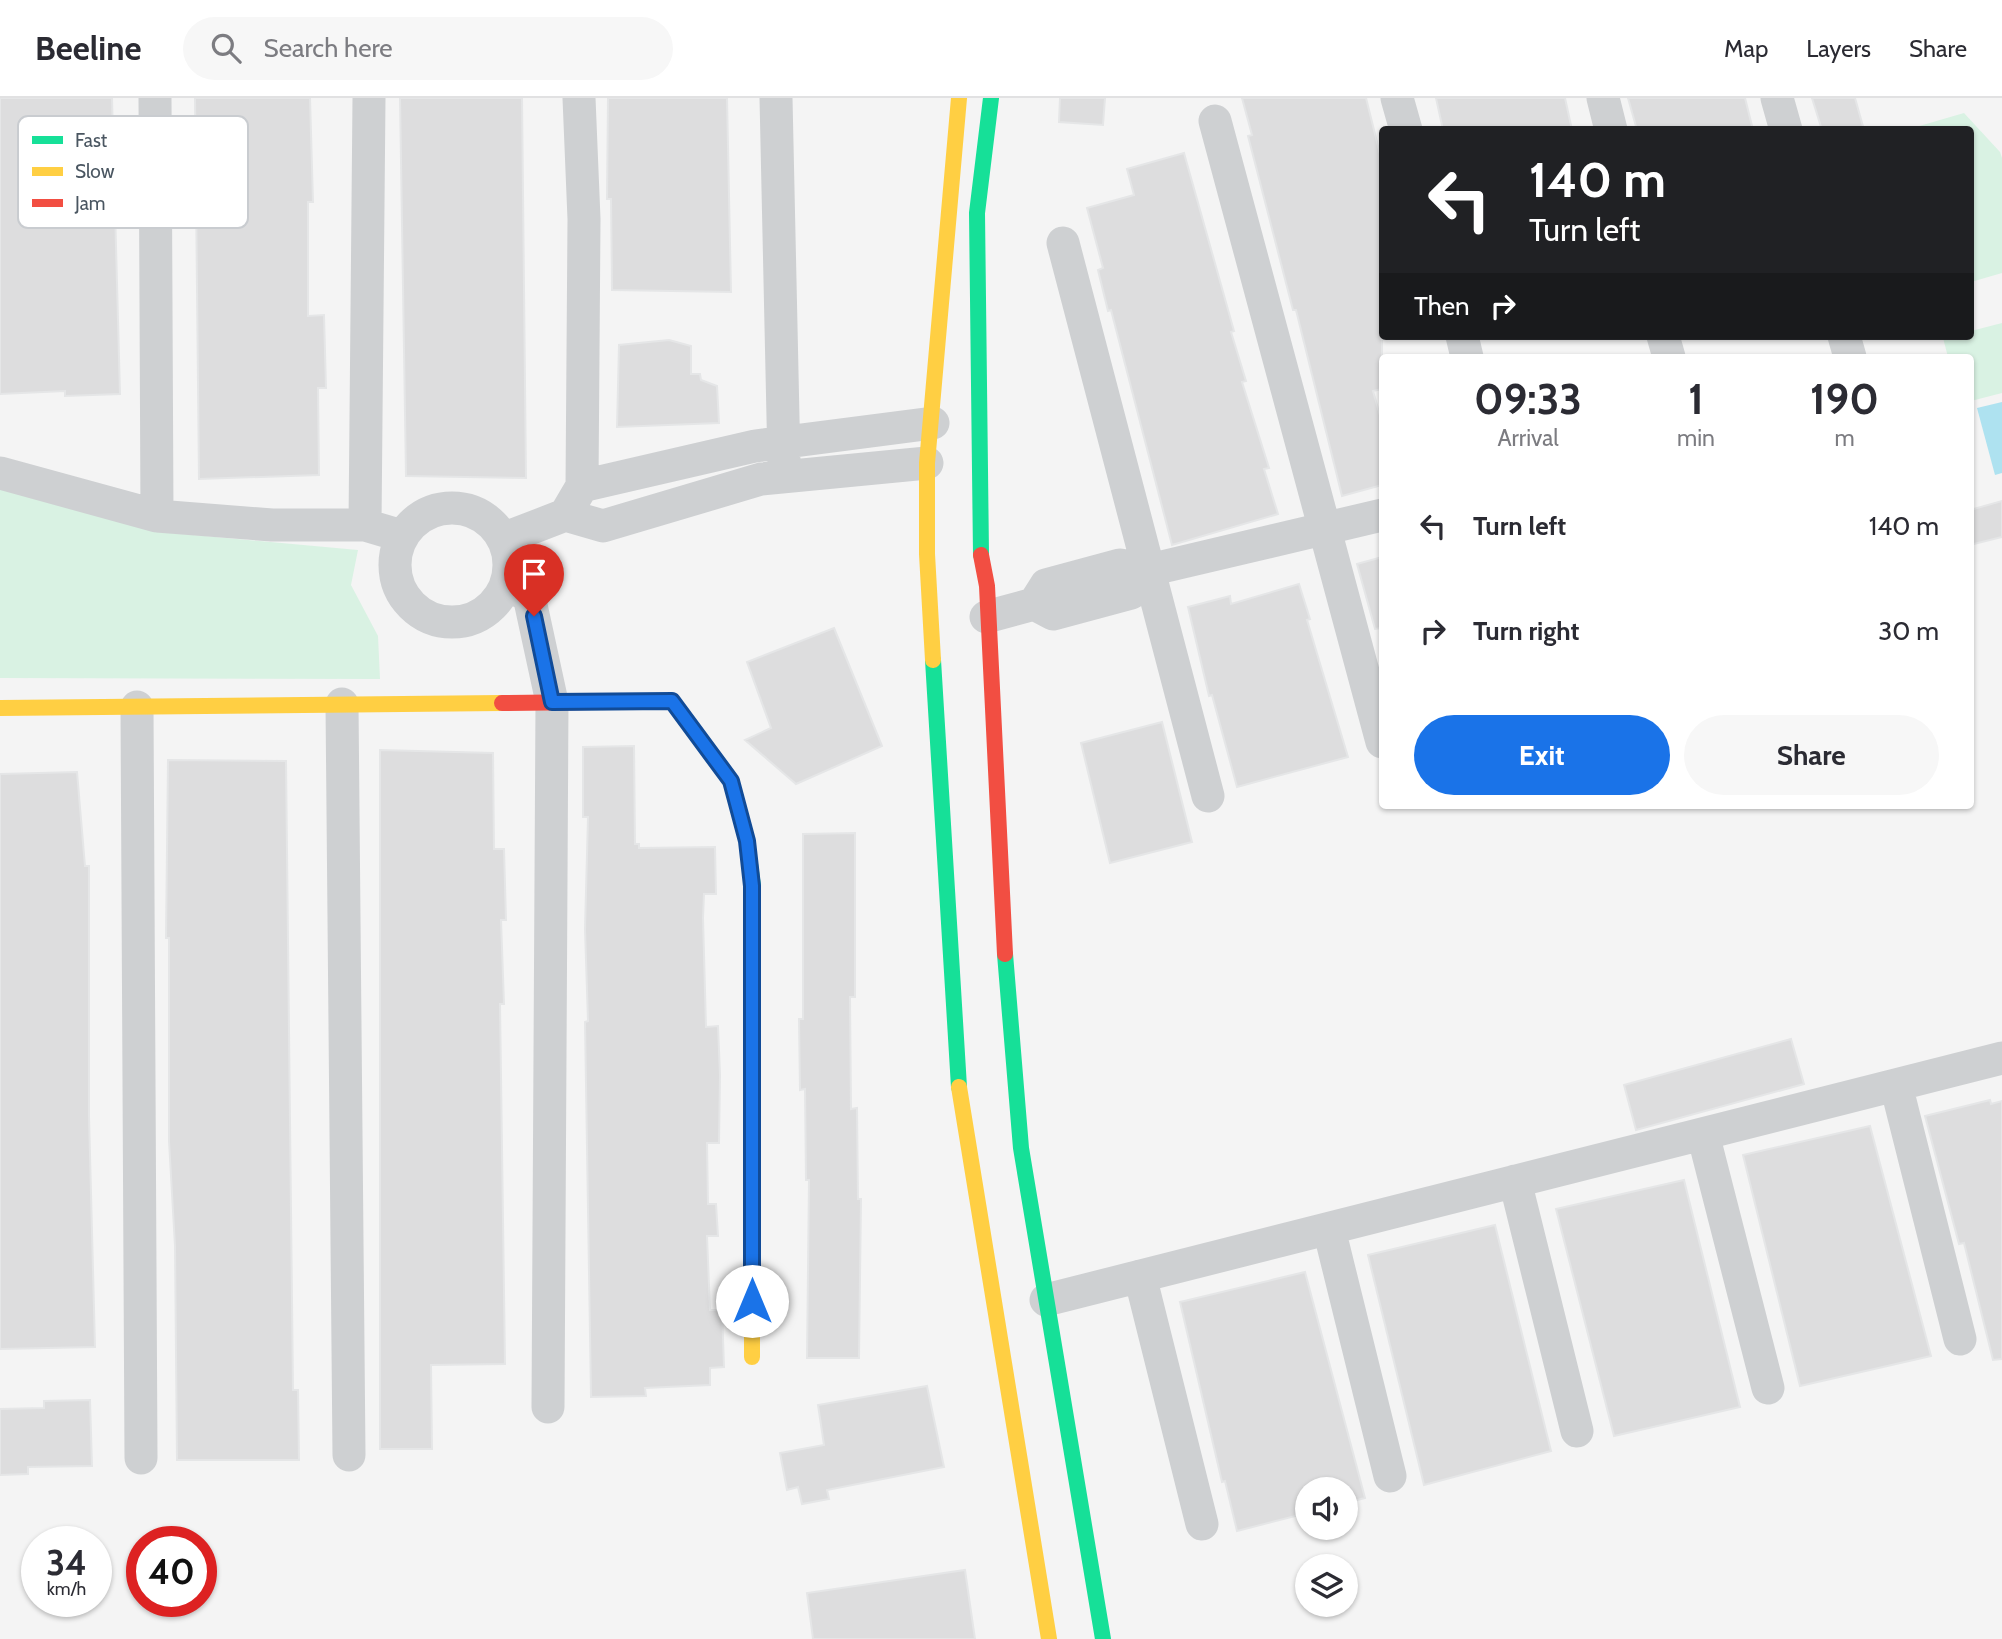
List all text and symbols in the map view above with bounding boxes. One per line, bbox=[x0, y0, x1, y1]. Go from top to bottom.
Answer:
search box bbox=[183, 17, 673, 80]
text: Beeline bbox=[35, 28, 141, 68]
icon: search bbox=[207, 29, 245, 67]
text: Search here bbox=[263, 32, 393, 64]
text: Map bbox=[1724, 34, 1768, 63]
text: Layers bbox=[1806, 34, 1871, 63]
text: Share bbox=[1909, 34, 1967, 63]
legend bbox=[18, 116, 248, 228]
text: Fast bbox=[75, 129, 108, 152]
text: 140 m bbox=[1529, 150, 1666, 209]
icon: left bbox=[1414, 154, 1505, 245]
text: Slow bbox=[75, 160, 115, 183]
text: Jam bbox=[74, 192, 105, 215]
text: Turn left bbox=[1529, 210, 1640, 249]
icon: right bbox=[1484, 287, 1522, 325]
text: Then bbox=[1414, 290, 1470, 322]
text: 09:33 bbox=[1474, 373, 1582, 425]
text: 1 bbox=[1688, 373, 1704, 425]
text: 190 bbox=[1810, 373, 1879, 425]
text: Arrival bbox=[1497, 424, 1559, 452]
text: min bbox=[1677, 424, 1715, 452]
text: m bbox=[1834, 424, 1855, 452]
icon: left bbox=[1414, 507, 1452, 545]
text: Turn left bbox=[1473, 510, 1566, 542]
text: 140 m bbox=[1869, 510, 1939, 542]
pin bbox=[504, 544, 564, 616]
icon: arrive bbox=[515, 555, 553, 593]
icon: right bbox=[1414, 612, 1452, 650]
text: Turn right bbox=[1473, 615, 1579, 647]
text: 30 m bbox=[1878, 615, 1939, 647]
button: Exit bbox=[1414, 715, 1670, 795]
button: Share bbox=[1684, 715, 1939, 795]
position arrow bbox=[715, 1264, 789, 1338]
map controls bbox=[1295, 1477, 1358, 1617]
button: sound bbox=[1295, 1477, 1358, 1540]
speed limit sign: 40 bbox=[126, 1526, 217, 1617]
text: 34 bbox=[46, 1541, 87, 1584]
button: layers bbox=[1295, 1554, 1358, 1617]
text: km/h bbox=[47, 1578, 86, 1600]

